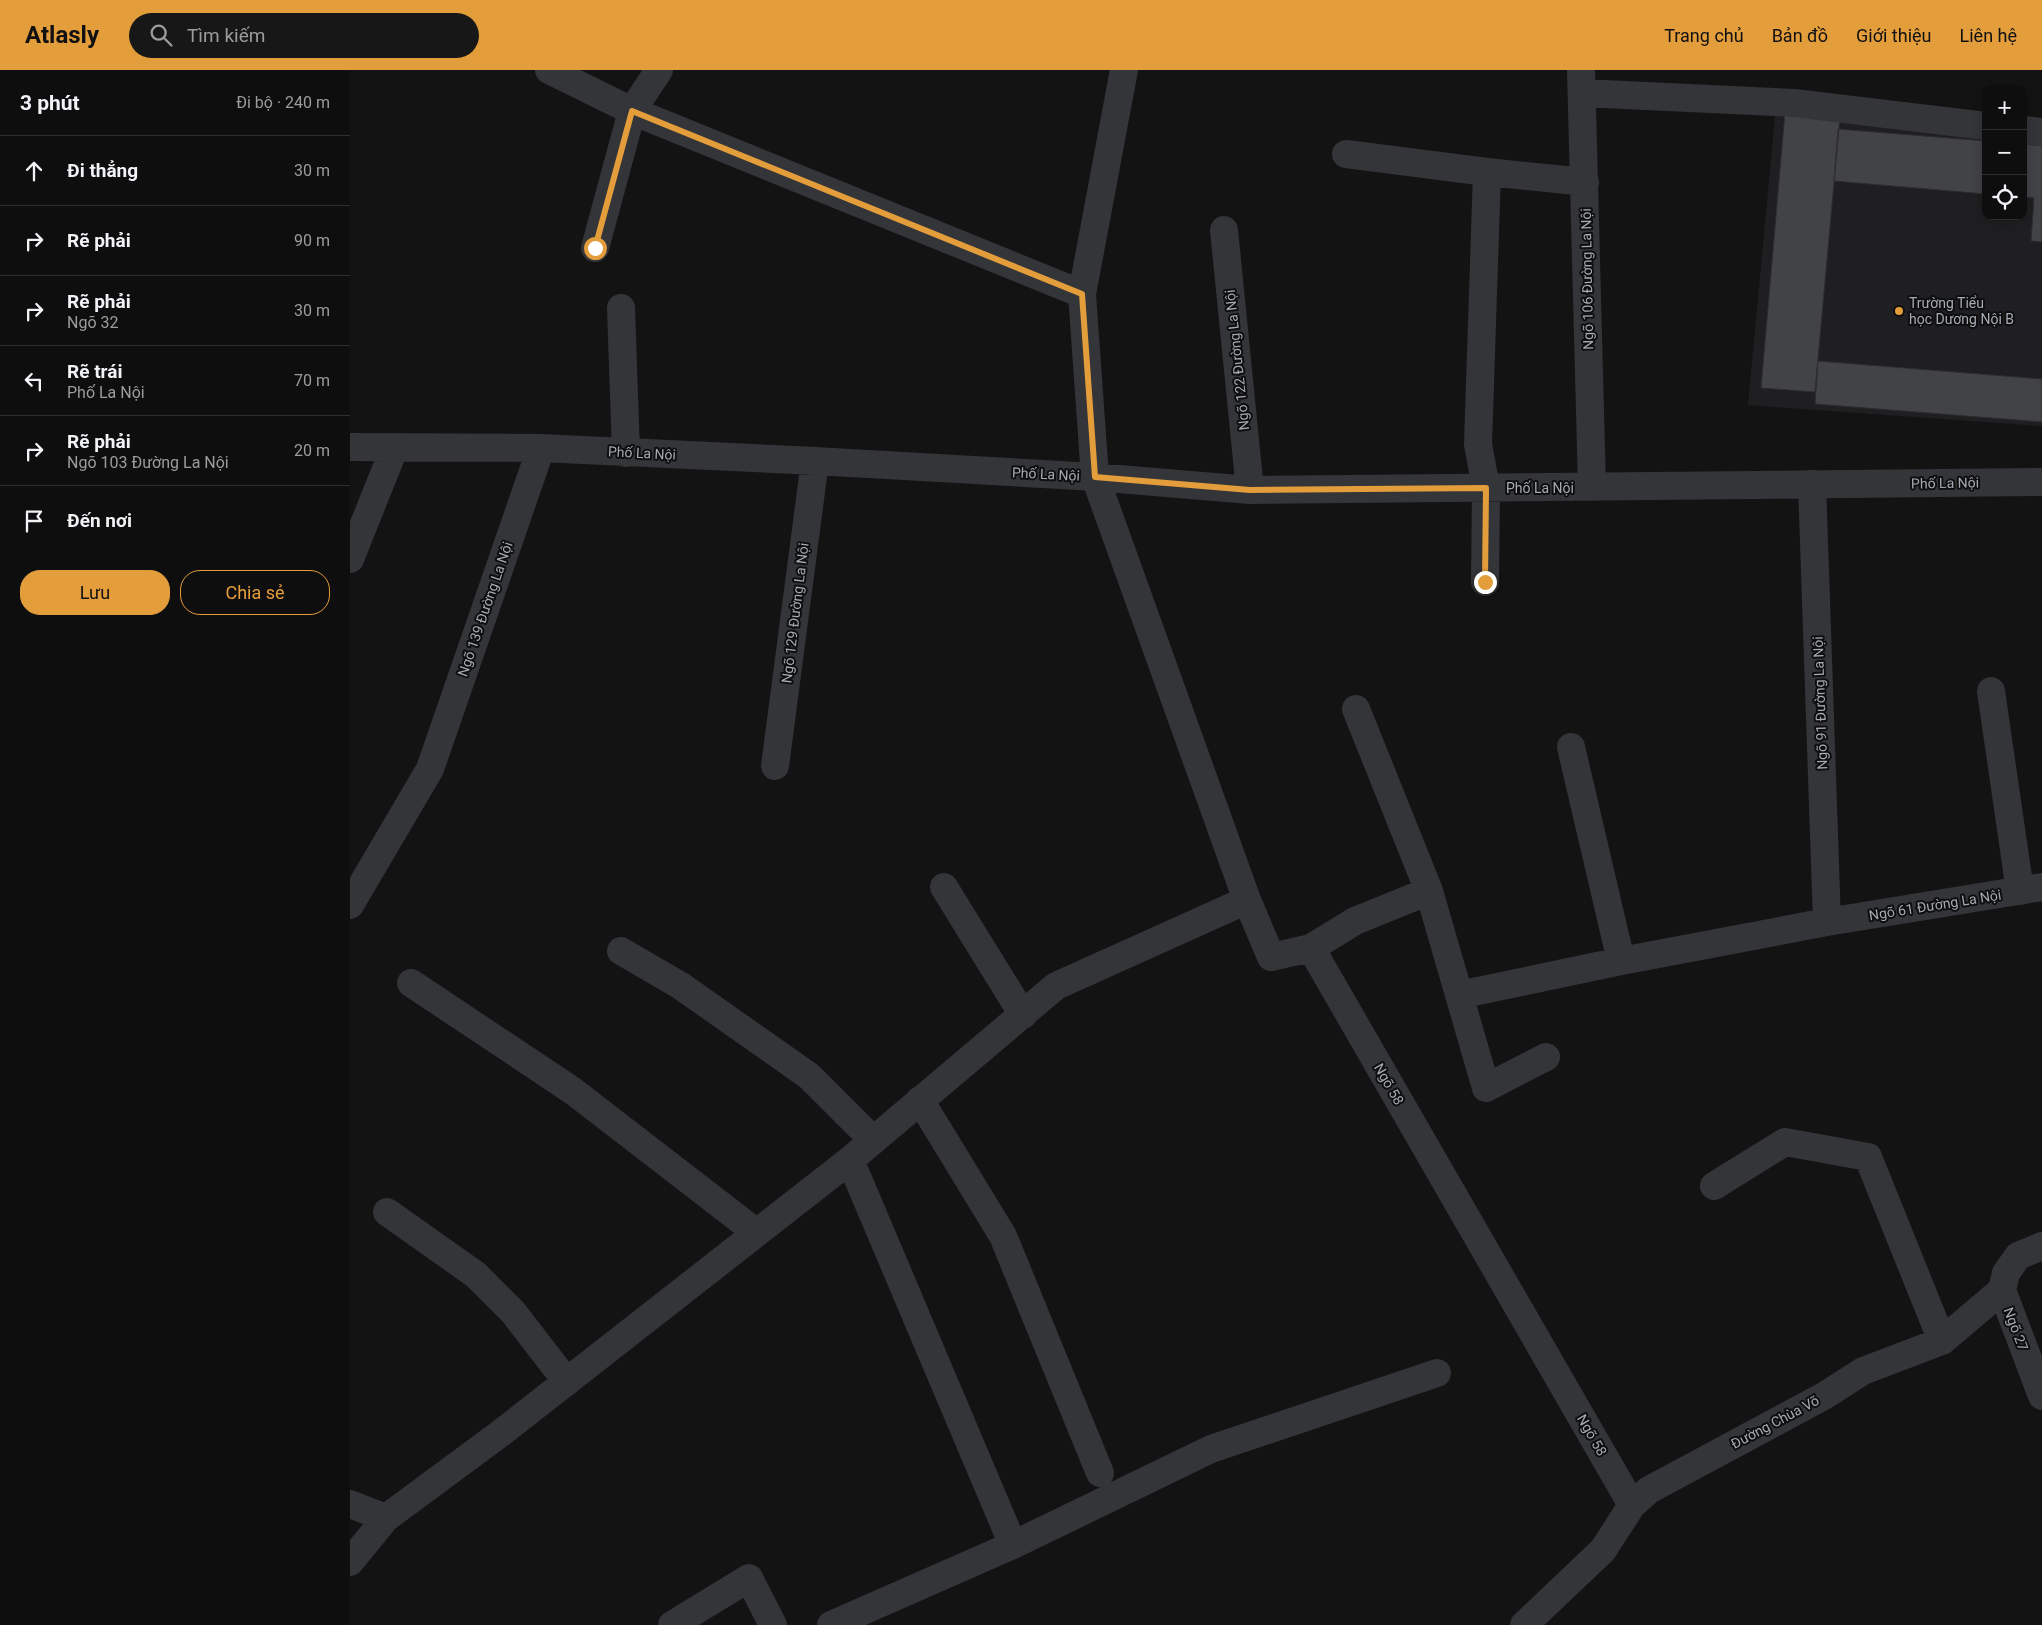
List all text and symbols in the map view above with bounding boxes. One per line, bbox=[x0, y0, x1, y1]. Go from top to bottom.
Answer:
search box bbox=[129, 13, 479, 58]
text: Atlasly bbox=[25, 21, 99, 49]
icon: search bbox=[147, 21, 175, 49]
text: Tìm kiếm bbox=[187, 24, 265, 47]
text: Trang chủ bbox=[1664, 25, 1744, 46]
text: Bản đồ bbox=[1772, 25, 1828, 46]
text: Giới thiệu bbox=[1856, 25, 1932, 46]
text: Liên hệ bbox=[1960, 25, 2017, 46]
map controls bbox=[1982, 85, 2027, 220]
button: + bbox=[1982, 85, 2027, 130]
text: 3 phút bbox=[20, 91, 80, 115]
text: Đi bộ · 240 m bbox=[236, 93, 330, 112]
button: − bbox=[1982, 130, 2027, 175]
icon: ahead bbox=[20, 157, 48, 185]
text: Đi thẳng bbox=[67, 159, 138, 182]
text: 30 m bbox=[294, 161, 330, 180]
button: locate bbox=[1982, 175, 2027, 220]
street label: Ngõ 106 Đường La Nội bbox=[1578, 208, 1596, 350]
icon: right bbox=[20, 227, 48, 255]
text: Rẽ phải bbox=[67, 229, 131, 252]
text: 90 m bbox=[294, 231, 330, 250]
route start bbox=[584, 237, 607, 260]
street label: Ngõ 122 Đường La Nội bbox=[1222, 289, 1252, 431]
text: Rẽ phải bbox=[67, 290, 131, 313]
place label: Trường Tiểu học Dương Nội B bbox=[1909, 295, 2014, 327]
icon: right bbox=[20, 297, 48, 325]
text: 30 m bbox=[294, 301, 330, 320]
marker: Trường Tiểu học Dương Nội B bbox=[1893, 305, 1905, 317]
text: Ngõ 32 bbox=[67, 313, 118, 332]
text: Rẽ trái bbox=[67, 360, 122, 383]
icon: left bbox=[20, 367, 48, 395]
text: 70 m bbox=[294, 371, 330, 390]
text: Phố La Nội bbox=[67, 383, 145, 402]
text: Rẽ phải bbox=[67, 430, 131, 453]
icon: right bbox=[20, 437, 48, 465]
text: 20 m bbox=[294, 441, 330, 460]
street label: Phố La Nội bbox=[608, 443, 676, 463]
text: Ngõ 103 Đường La Nội bbox=[67, 453, 229, 472]
street label: Phố La Nội bbox=[1012, 464, 1080, 484]
street label: Phố La Nội bbox=[1911, 474, 1979, 492]
street label: Phố La Nội bbox=[1506, 480, 1574, 496]
icon: arrive bbox=[20, 507, 48, 535]
text: Đến nơi bbox=[67, 509, 132, 532]
street label: Ngõ 139 Đường La Nội bbox=[454, 539, 516, 679]
street label: Ngõ 129 Đường La Nội bbox=[778, 542, 812, 684]
button: Lưu bbox=[20, 570, 170, 615]
button: Chia sẻ bbox=[180, 570, 330, 615]
route end bbox=[1474, 571, 1497, 594]
street label: Ngõ 91 Đường La Nội bbox=[1810, 636, 1830, 770]
street label: Ngõ 61 Đường La Nội bbox=[1868, 887, 2002, 923]
street label: Ngõ 58 bbox=[1371, 1060, 1407, 1108]
street label: Ngõ 27 bbox=[2000, 1305, 2032, 1353]
street label: Đường Chùa Võ bbox=[1728, 1392, 1822, 1452]
street label: Ngõ 58 bbox=[1574, 1411, 1610, 1459]

